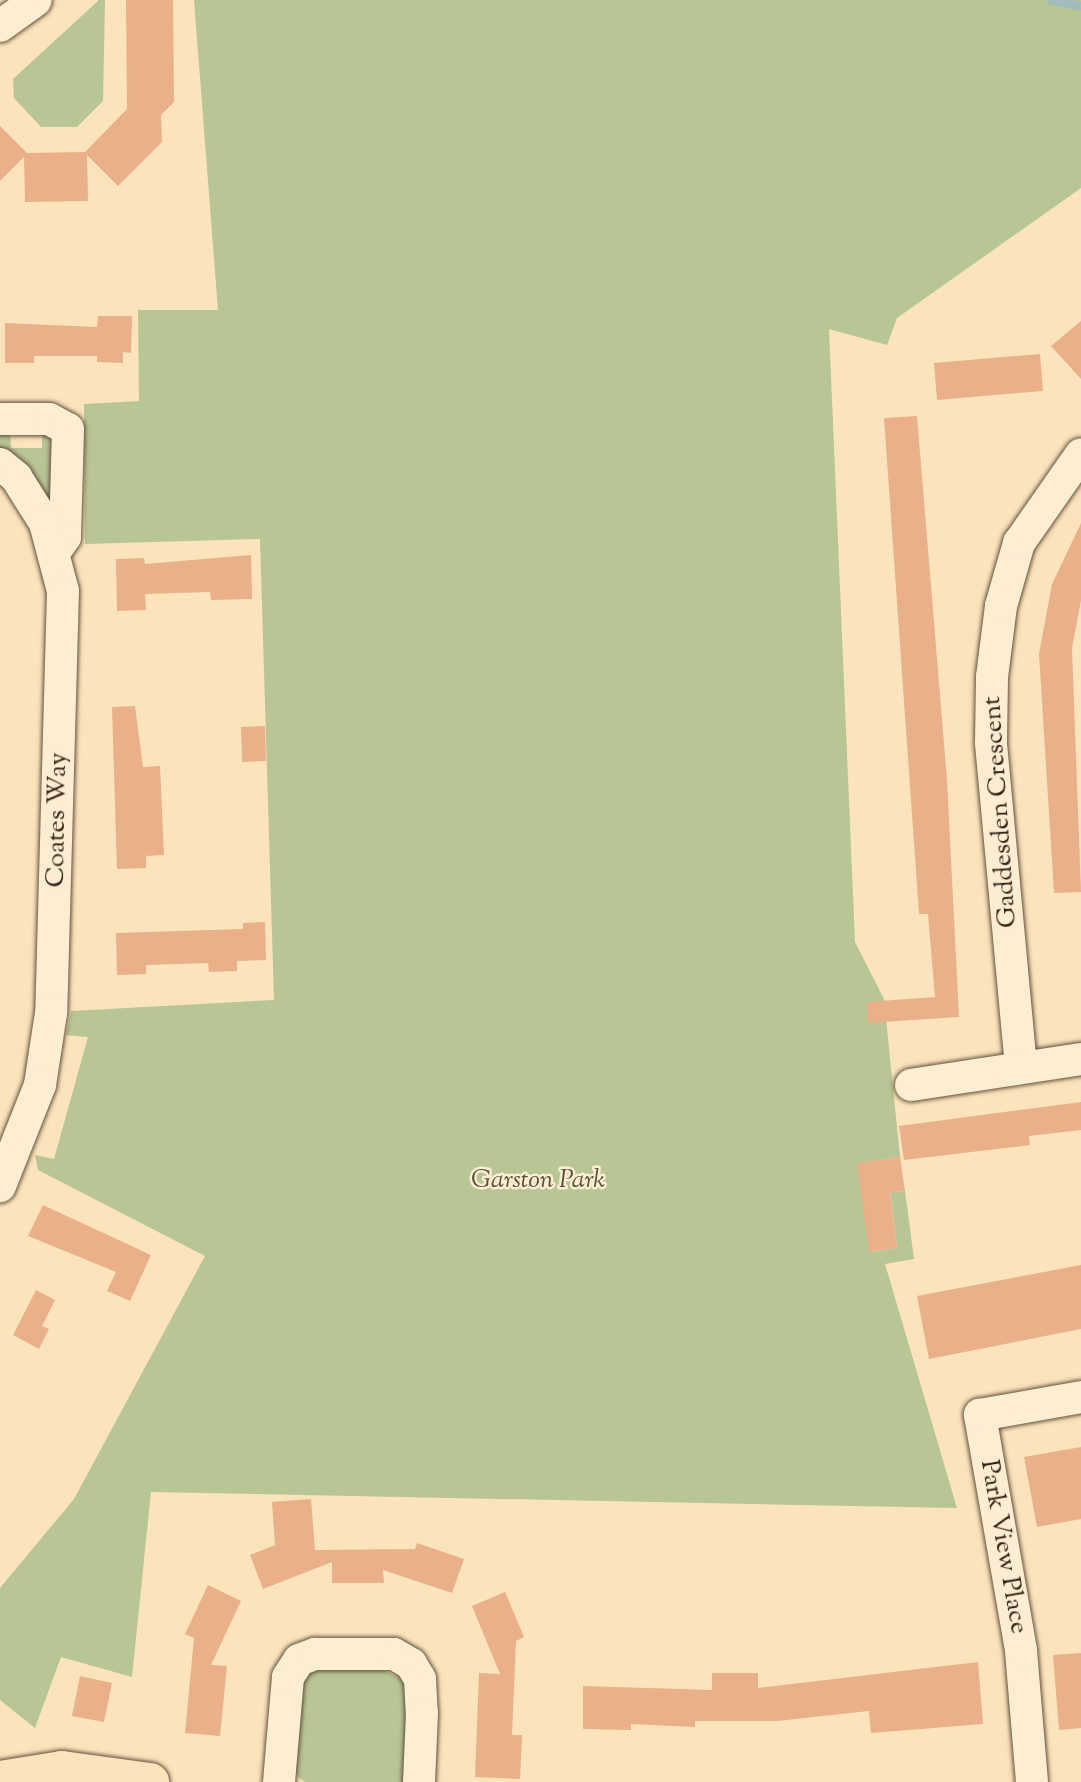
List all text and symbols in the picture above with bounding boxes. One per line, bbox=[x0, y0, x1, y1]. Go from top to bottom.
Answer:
street label: Gaddesden Crescent bbox=[977, 695, 1025, 929]
street label: Coates Way bbox=[41, 752, 75, 888]
park label: Garston Park bbox=[471, 1165, 605, 1197]
street label: Park View Place bbox=[972, 1458, 1034, 1636]

